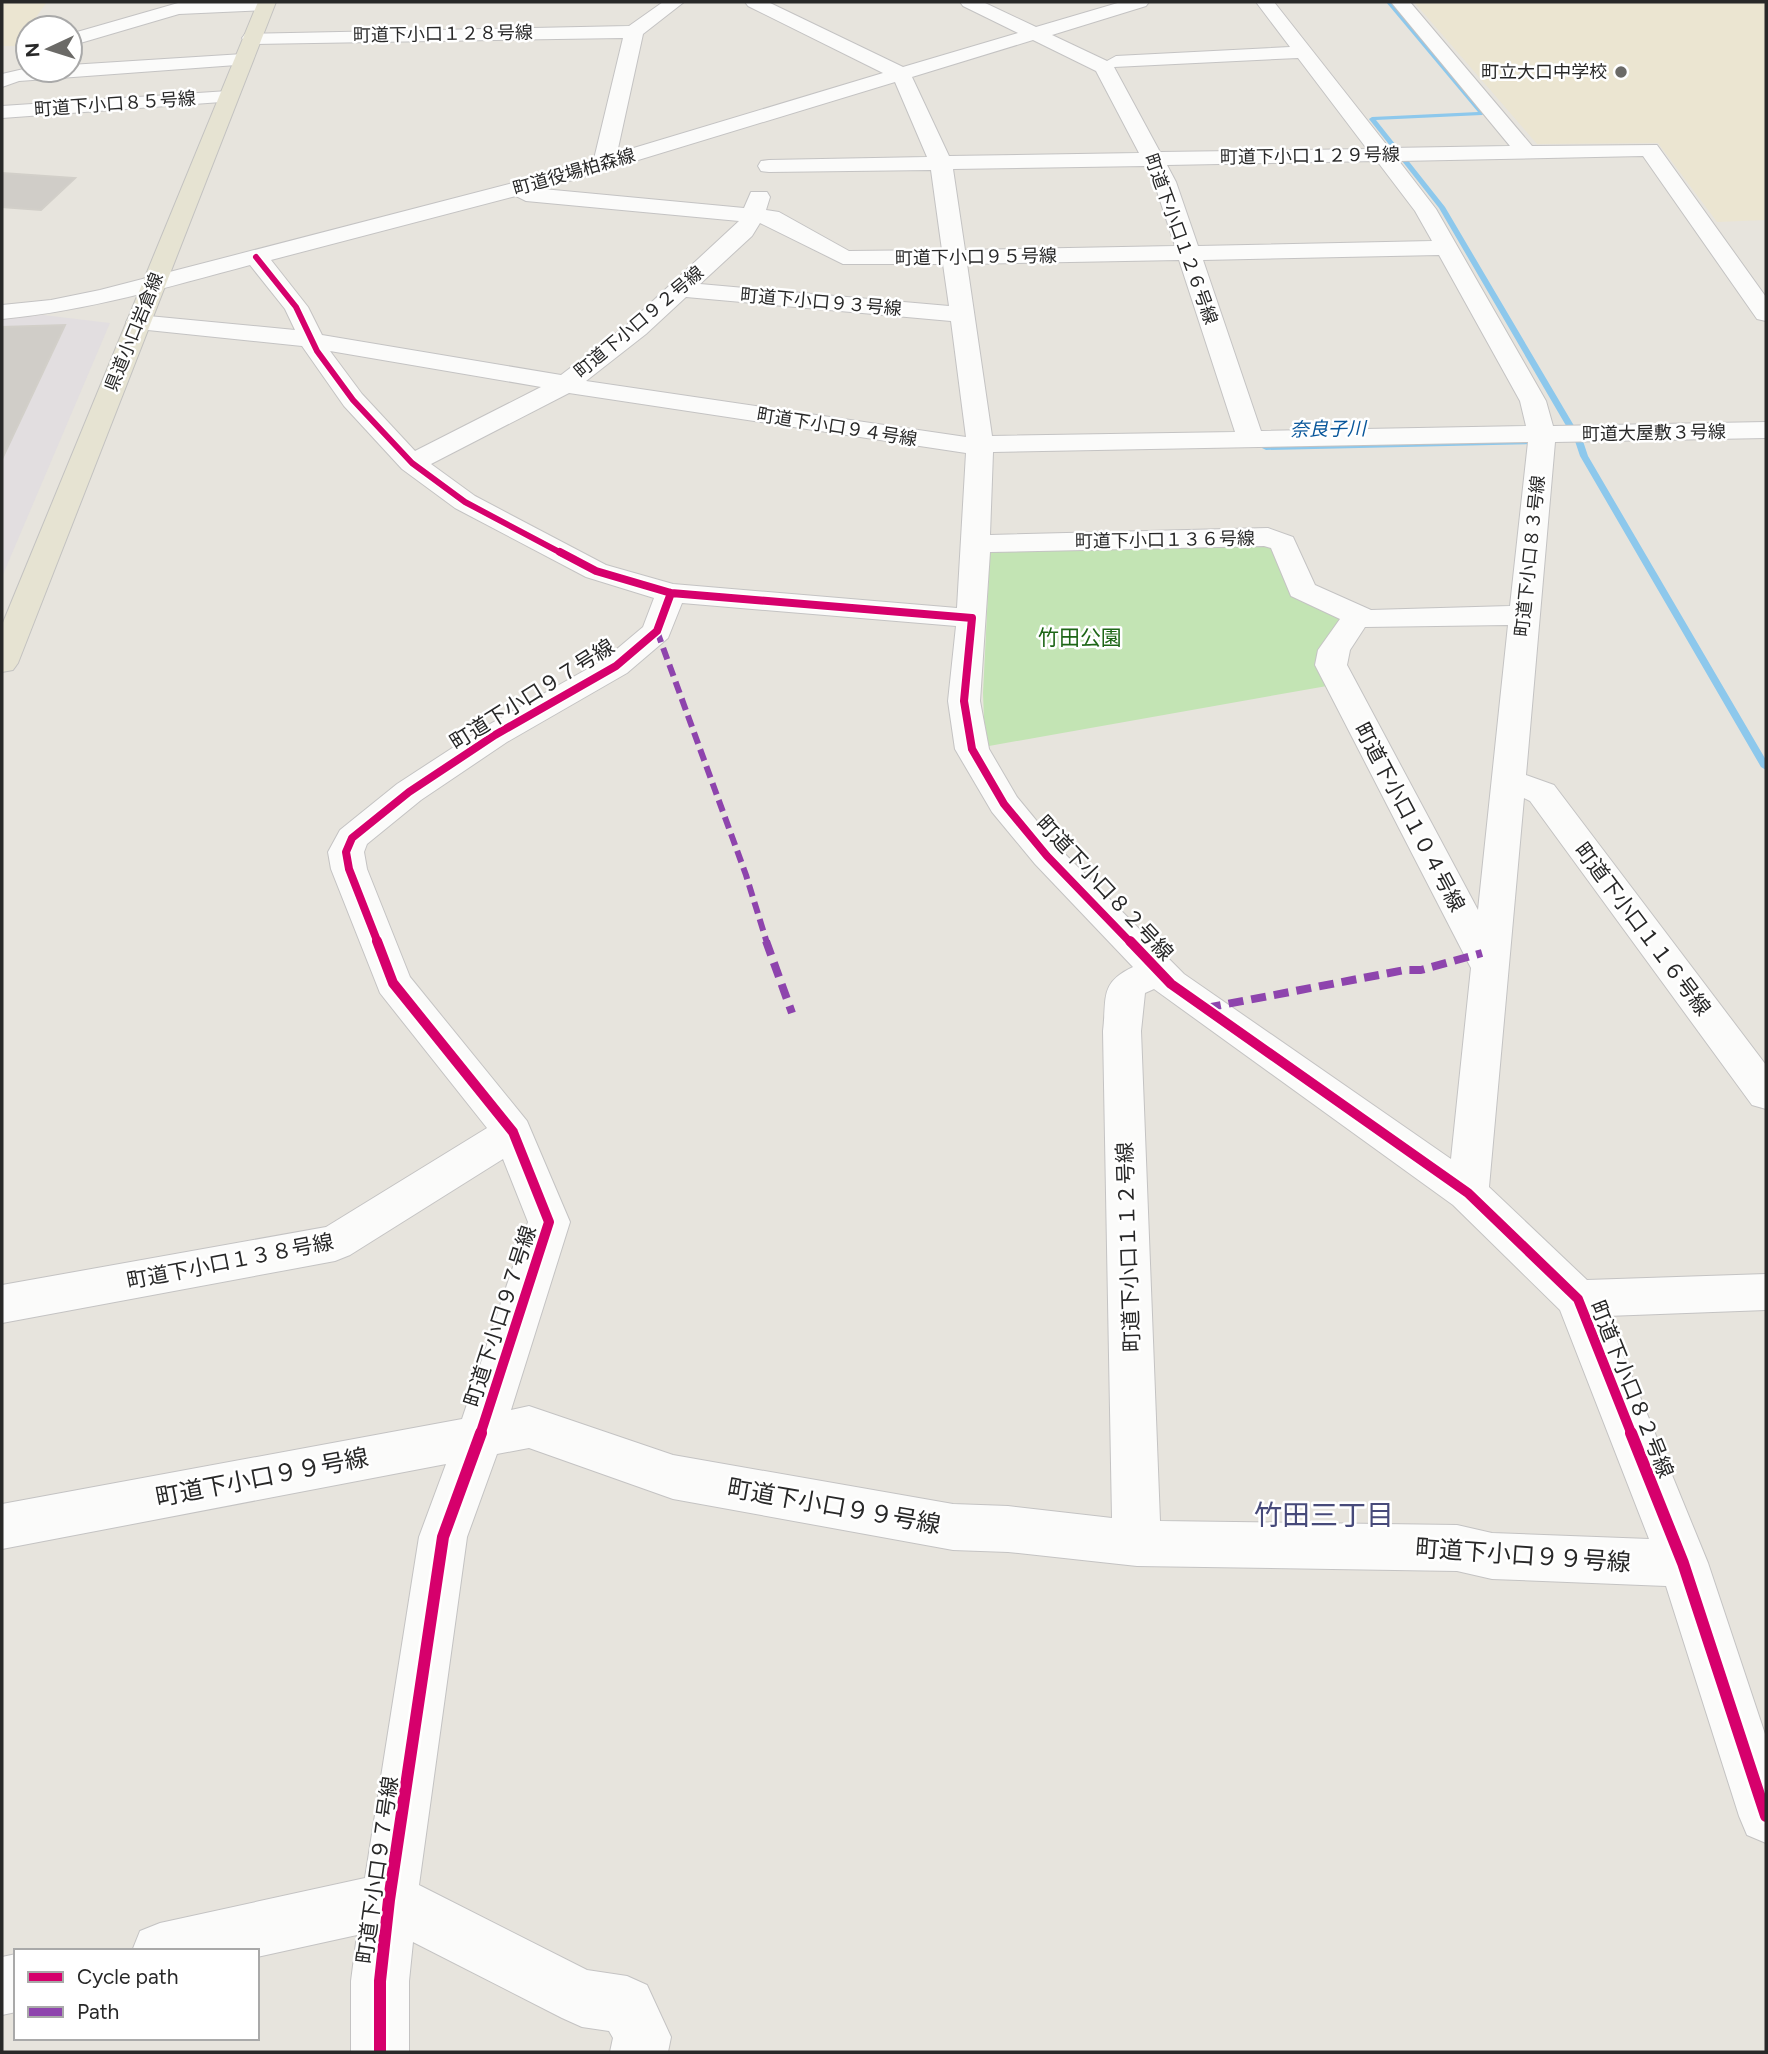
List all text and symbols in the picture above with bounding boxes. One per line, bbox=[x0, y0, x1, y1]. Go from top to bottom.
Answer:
north arrow bbox=[14, 14, 84, 84]
street label: 町道下小口１２８号線 bbox=[353, 21, 533, 47]
text: N bbox=[21, 42, 45, 58]
place label: 町立大口中学校 bbox=[1481, 61, 1607, 83]
marker: 町立大口中学校 bbox=[1613, 64, 1629, 80]
street label: 町道下小口８５号線 bbox=[33, 87, 197, 121]
street label: 町道下小口１２９号線 bbox=[1220, 143, 1400, 169]
street label: 町道役場柏森線 bbox=[510, 144, 638, 200]
street label: 町道下小口１２６号線 bbox=[1140, 151, 1222, 327]
street label: 町道下小口９５号線 bbox=[895, 245, 1057, 269]
street label: 町道下小口９２号線 bbox=[570, 262, 708, 382]
street label: 県道小口岩倉線 bbox=[100, 269, 168, 395]
street label: 町道下小口９３号線 bbox=[739, 284, 903, 320]
street label: 町道下小口９４号線 bbox=[755, 403, 919, 451]
water label: 奈良子川 bbox=[1290, 417, 1368, 441]
street label: 町道大屋敷３号線 bbox=[1582, 421, 1726, 445]
street label: 町道下小口８３号線 bbox=[1511, 474, 1549, 638]
street label: 町道下小口１３６号線 bbox=[1075, 527, 1255, 553]
park label: 竹田公園 bbox=[1038, 625, 1122, 650]
street label: 町道下小口９７号線 bbox=[445, 633, 619, 755]
street label: 町道下小口１０４号線 bbox=[1350, 718, 1470, 916]
street label: 町道下小口８２号線 bbox=[1031, 810, 1179, 966]
street label: 町道下小口１１６号線 bbox=[1570, 838, 1716, 1020]
street label: 町道下小口１１２号線 bbox=[1112, 1142, 1144, 1352]
street label: 町道下小口９７号線 bbox=[459, 1222, 541, 1410]
street label: 町道下小口１３８号線 bbox=[125, 1229, 335, 1293]
street label: 町道下小口８２号線 bbox=[1585, 1297, 1679, 1481]
street label: 町道下小口９９号線 bbox=[153, 1442, 371, 1512]
street label: 町道下小口９９号線 bbox=[725, 1473, 943, 1539]
district label: 竹田三丁目 bbox=[1254, 1498, 1394, 1532]
street label: 町道下小口９９号線 bbox=[1414, 1533, 1632, 1577]
street label: 町道下小口９７号線 bbox=[351, 1775, 403, 1965]
legend bbox=[14, 1949, 259, 2040]
text: Cycle path bbox=[77, 1964, 178, 1989]
text: Path bbox=[77, 1999, 119, 2024]

